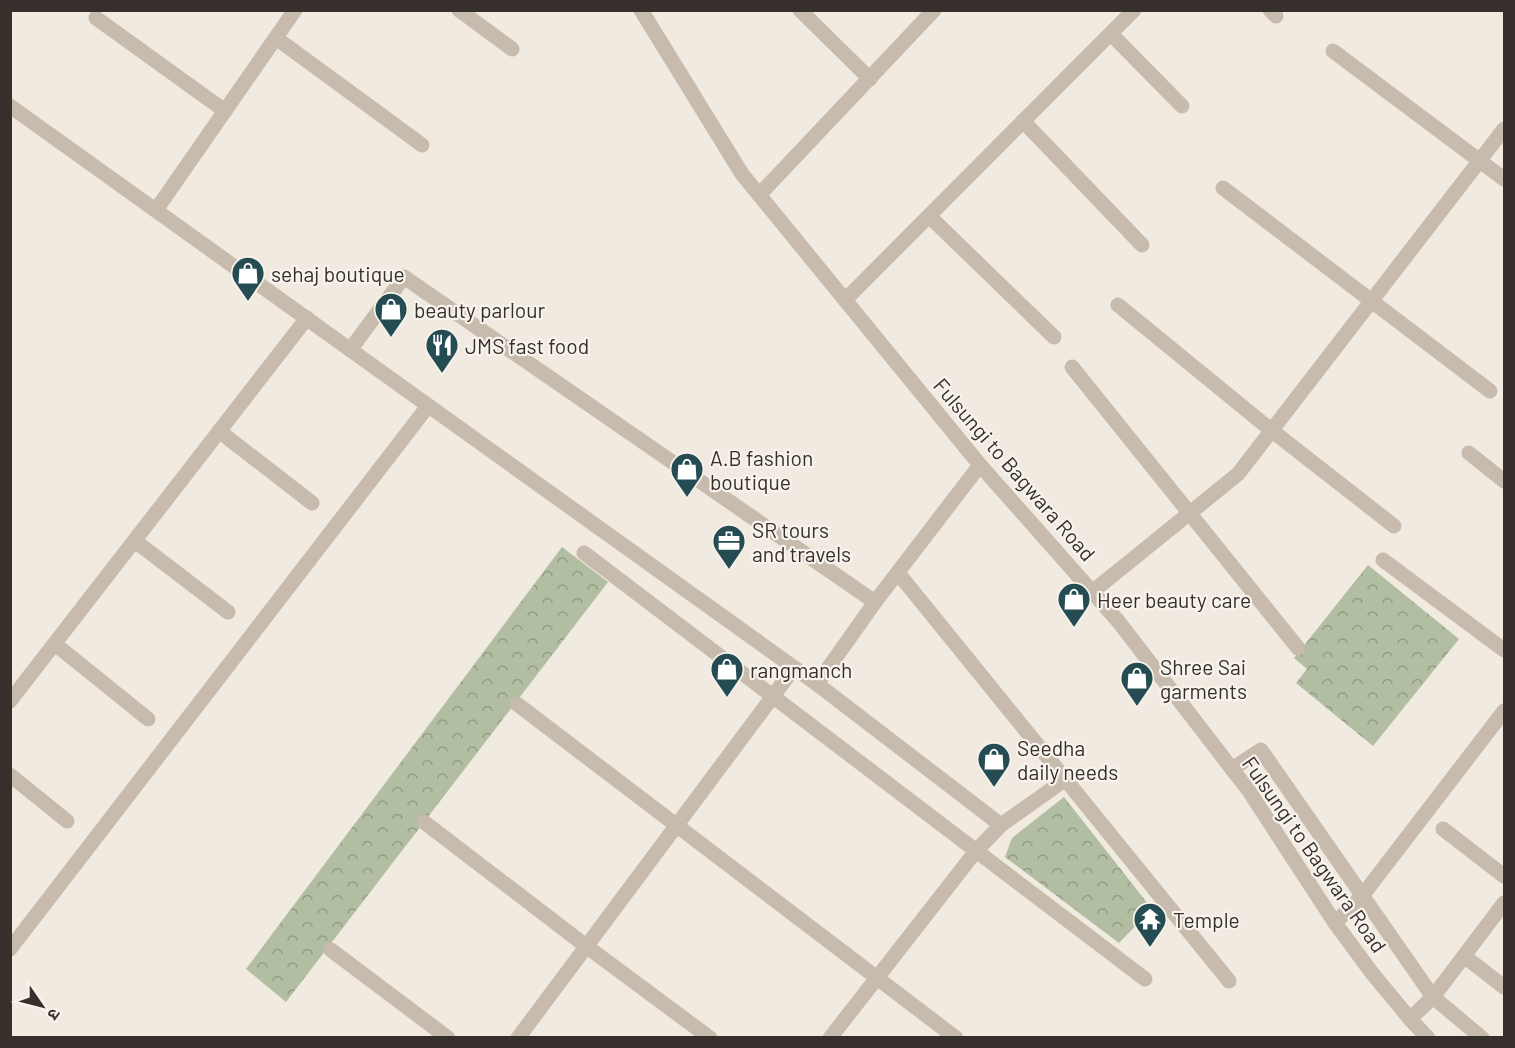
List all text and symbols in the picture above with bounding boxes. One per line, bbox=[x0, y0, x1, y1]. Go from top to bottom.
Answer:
shop icon: sehaj boutique bbox=[230, 255, 266, 302]
place label: sehaj boutique bbox=[271, 261, 405, 286]
shop icon: beauty parlour bbox=[373, 291, 409, 338]
place label: beauty parlour bbox=[414, 297, 545, 322]
restaurant icon: JMS fast food bbox=[424, 327, 460, 374]
place label: JMS fast food bbox=[465, 333, 589, 358]
street label: Fulsungi to Bagwara Road bbox=[929, 373, 1101, 565]
place label: A.B fashion boutique bbox=[710, 445, 813, 494]
shop icon: A.B fashion boutique bbox=[669, 451, 705, 498]
place label: SR tours and travels bbox=[752, 517, 851, 566]
office icon: SR tours and travels bbox=[711, 523, 747, 570]
shop icon: Heer beauty care bbox=[1056, 581, 1092, 628]
place label: Heer beauty care bbox=[1097, 587, 1251, 612]
shop icon: rangmanch bbox=[709, 651, 745, 698]
place label: Shree Sai garments bbox=[1160, 654, 1247, 703]
place label: rangmanch bbox=[750, 657, 852, 682]
shop icon: Shree Sai garments bbox=[1119, 660, 1155, 707]
place label: Seedha daily needs bbox=[1017, 735, 1118, 784]
shop icon: Seedha daily needs bbox=[976, 741, 1012, 788]
street label: Fulsungi to Bagwara Road bbox=[1238, 751, 1392, 957]
temple icon: Temple bbox=[1132, 901, 1168, 948]
place label: Temple bbox=[1173, 907, 1240, 932]
north arrow bbox=[12, 976, 72, 1036]
text: उ bbox=[44, 1006, 65, 1025]

